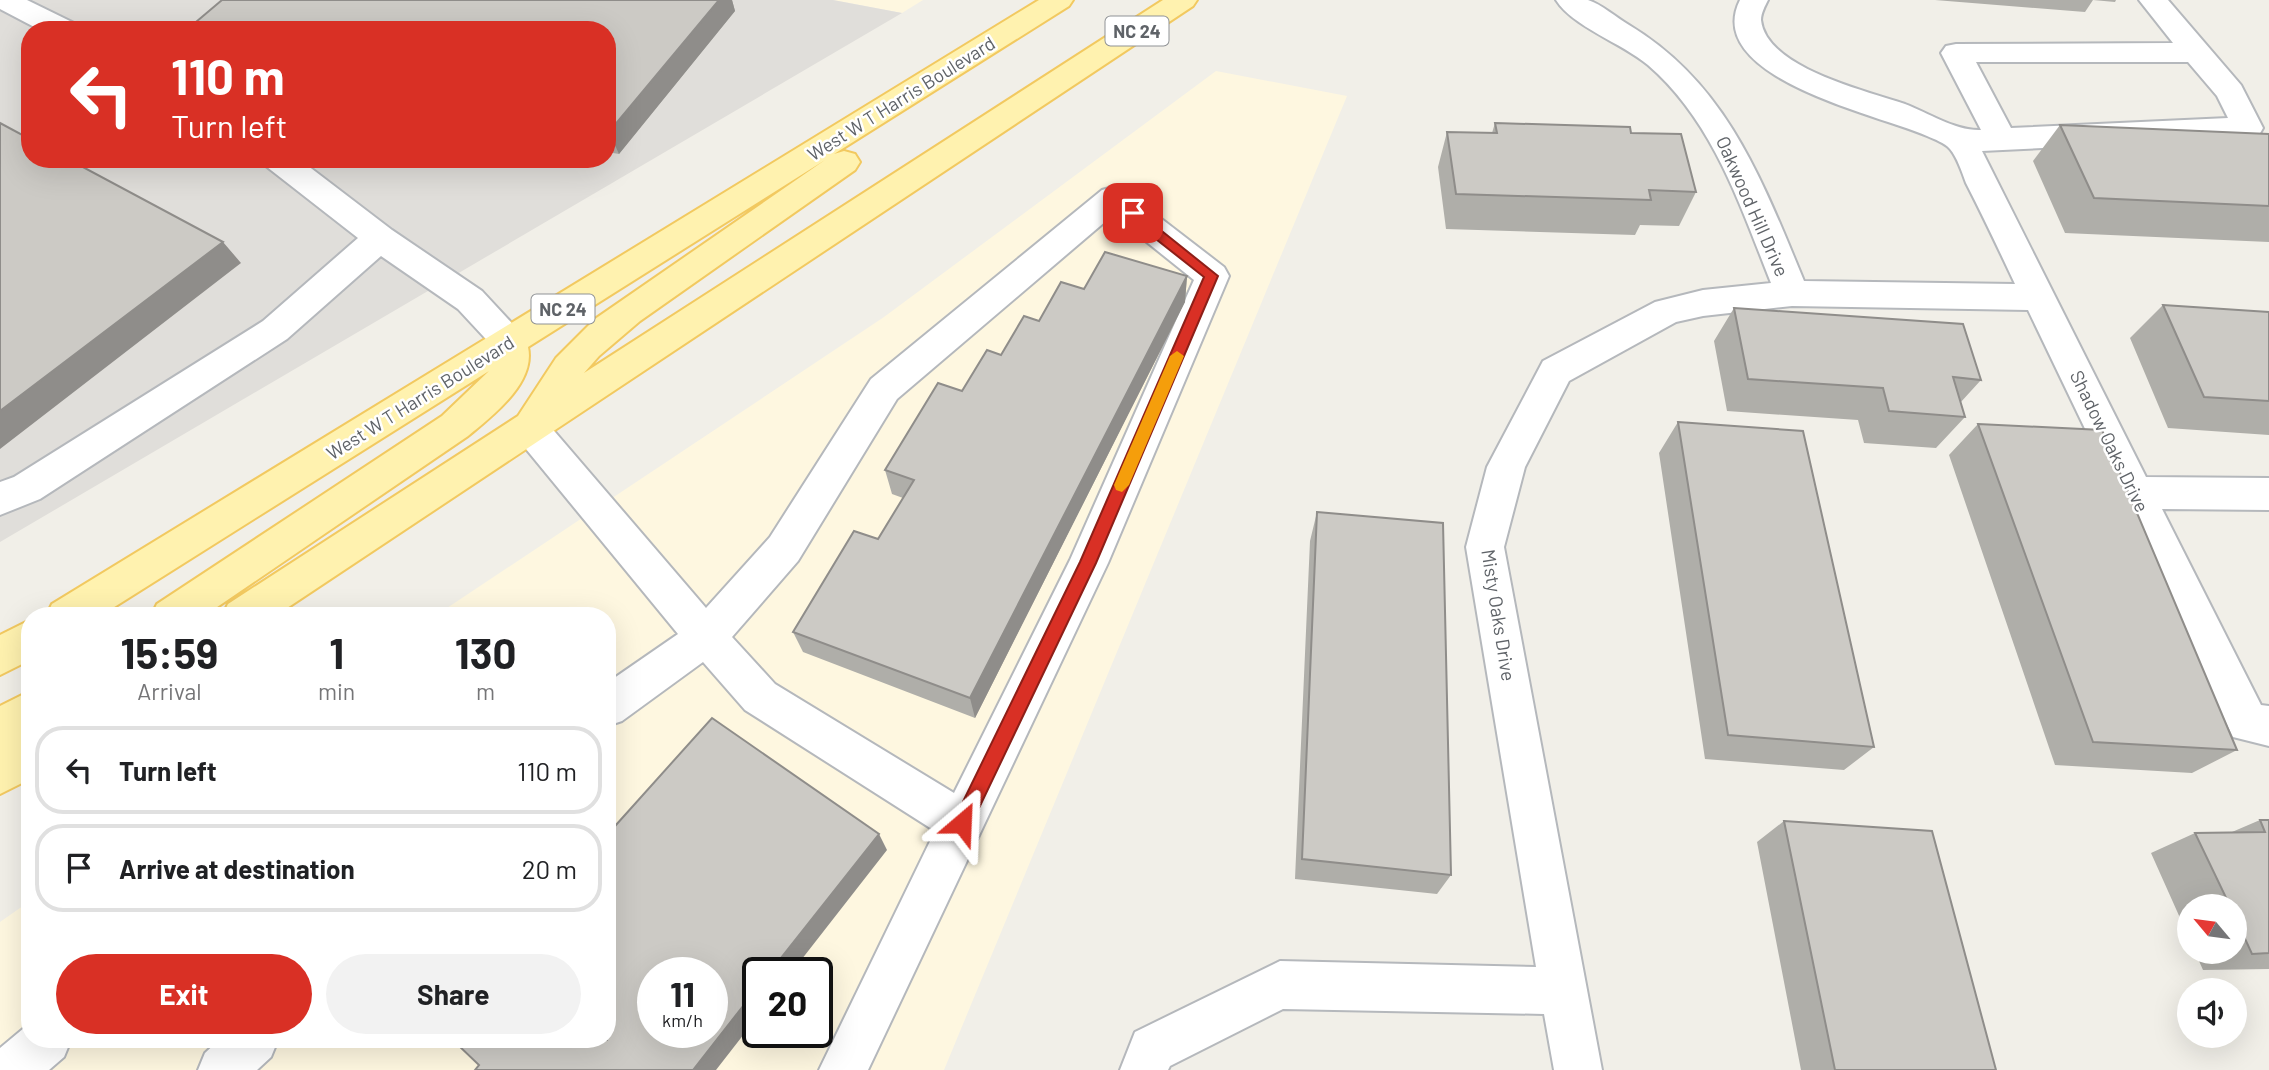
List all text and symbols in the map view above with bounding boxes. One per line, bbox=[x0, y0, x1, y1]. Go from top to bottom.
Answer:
road number: NC 24 bbox=[1106, 16, 1168, 46]
street label: West W T Harris Boulevard bbox=[803, 31, 999, 165]
text: 110 m bbox=[171, 46, 285, 105]
icon: left bbox=[56, 49, 147, 140]
text: Turn left bbox=[171, 106, 288, 144]
street label: Oakwood Hill Drive bbox=[1712, 132, 1794, 280]
pin bbox=[1103, 183, 1163, 243]
icon: arrive bbox=[1114, 194, 1152, 232]
road number: NC 24 bbox=[532, 295, 594, 324]
street label: West W T Harris Boulevard bbox=[322, 330, 518, 464]
street label: Shadow Oaks Drive bbox=[2066, 366, 2154, 516]
street label: Misty Oaks Drive bbox=[1477, 547, 1521, 683]
text: 15:59 bbox=[121, 627, 218, 677]
text: 1 bbox=[329, 627, 344, 677]
text: 130 bbox=[455, 627, 516, 677]
text: Arrival bbox=[137, 677, 202, 705]
text: min bbox=[318, 677, 355, 705]
text: m bbox=[476, 677, 495, 705]
icon: left bbox=[60, 751, 98, 789]
text: Turn left bbox=[119, 755, 217, 786]
text: 110 m bbox=[517, 755, 577, 786]
position arrow bbox=[925, 786, 999, 860]
icon: arrive bbox=[60, 849, 98, 887]
text: Arrive at destination bbox=[119, 853, 355, 884]
text: 20 m bbox=[522, 853, 577, 884]
north arrow bbox=[2177, 894, 2247, 964]
map controls bbox=[2177, 894, 2247, 1048]
button: Exit bbox=[56, 954, 312, 1034]
button: Share bbox=[326, 954, 581, 1034]
speed limit sign: 20 bbox=[742, 957, 833, 1048]
text: 11 bbox=[670, 972, 695, 1014]
button: sound bbox=[2177, 978, 2247, 1048]
text: km/h bbox=[662, 1009, 703, 1031]

